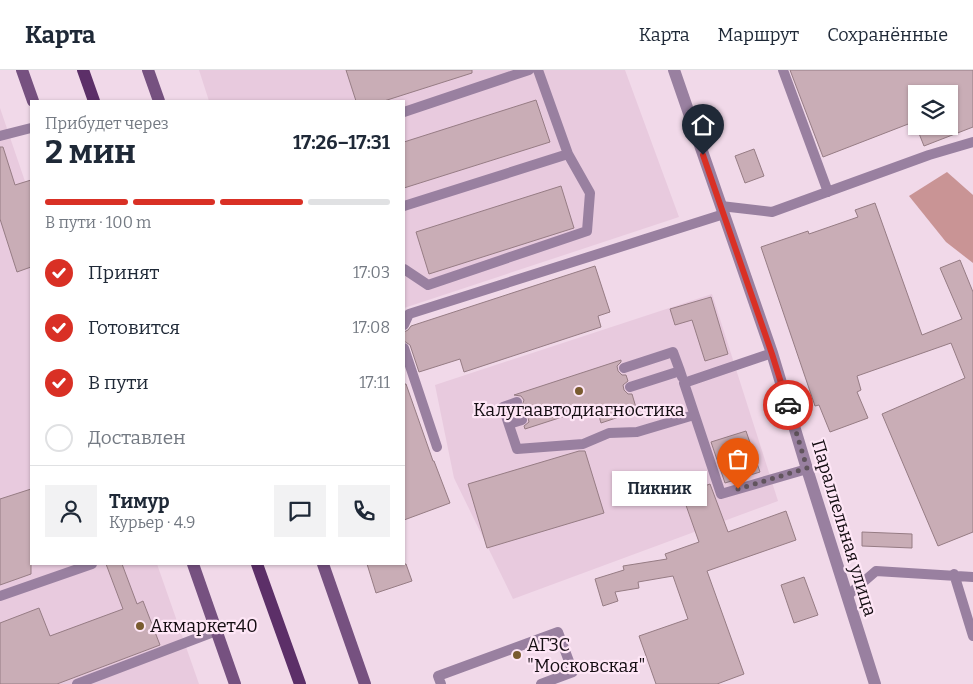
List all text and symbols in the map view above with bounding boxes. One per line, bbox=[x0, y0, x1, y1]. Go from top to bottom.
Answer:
text: Карта bbox=[25, 21, 95, 49]
text: Карта bbox=[639, 24, 690, 46]
text: Маршрут bbox=[718, 24, 799, 46]
text: Сохранённые bbox=[827, 24, 948, 46]
map controls bbox=[908, 85, 958, 135]
button: layers bbox=[908, 85, 958, 135]
pin bbox=[682, 104, 724, 155]
icon: home bbox=[689, 111, 717, 139]
text: Прибудет через bbox=[45, 114, 169, 133]
text: 17:26–17:31 bbox=[293, 131, 390, 154]
text: 2 мин bbox=[45, 133, 136, 171]
text: В пути · 100 m bbox=[45, 213, 151, 232]
icon: check bbox=[45, 259, 73, 287]
text: Принят bbox=[88, 261, 159, 284]
text: 17:03 bbox=[353, 263, 390, 282]
icon: check bbox=[45, 314, 73, 342]
text: Готовится bbox=[88, 316, 180, 339]
text: 17:08 bbox=[352, 318, 390, 337]
icon: check bbox=[45, 369, 73, 397]
text: В пути bbox=[88, 371, 149, 394]
text: 17:11 bbox=[359, 373, 390, 392]
courier bbox=[763, 380, 813, 430]
marker: Калугаавтодиагностика bbox=[573, 385, 585, 397]
icon: car bbox=[774, 391, 802, 419]
place label: Калугаавтодиагностика bbox=[473, 399, 685, 421]
text: Доставлен bbox=[88, 426, 186, 449]
street label: Параллельная улица bbox=[807, 437, 881, 619]
pin bbox=[717, 438, 759, 489]
icon: bag bbox=[724, 445, 752, 473]
callout: Пикник bbox=[613, 472, 708, 506]
text: Пикник bbox=[627, 479, 692, 498]
button: person bbox=[45, 485, 97, 537]
button: chat bbox=[274, 485, 326, 537]
button: phone bbox=[338, 485, 390, 537]
text: Тимур bbox=[109, 490, 169, 513]
text: Курьер · 4.9 bbox=[109, 513, 195, 532]
place label: Акмаркет40 bbox=[150, 615, 258, 637]
marker: Акмаркет40 bbox=[134, 620, 146, 632]
place label: АГЗС "Московская" bbox=[527, 634, 645, 677]
marker: АГЗС "Московская" bbox=[511, 649, 523, 661]

